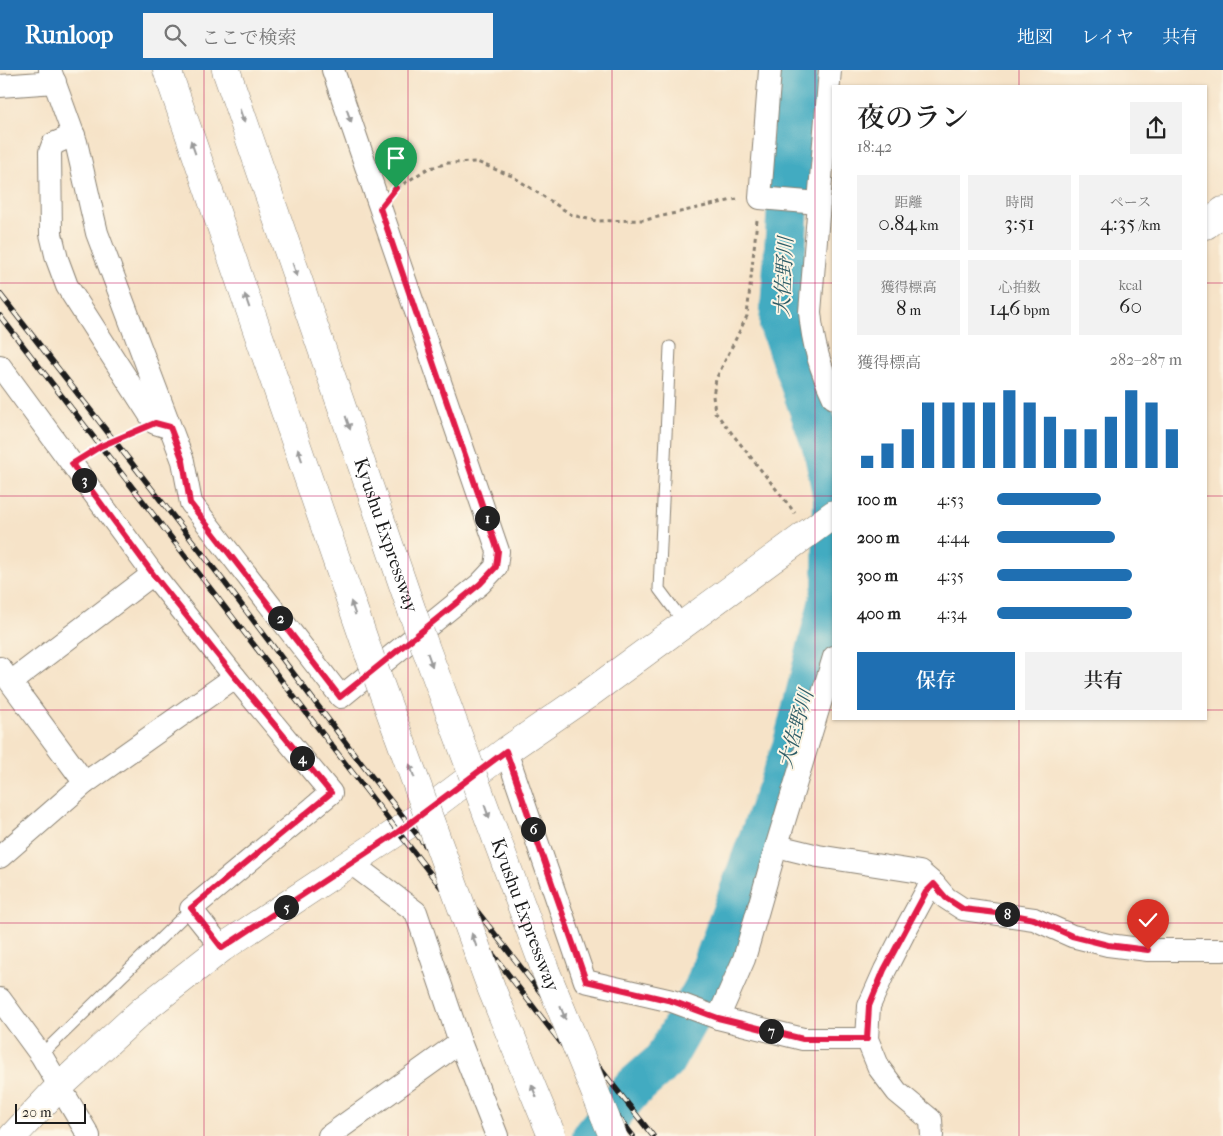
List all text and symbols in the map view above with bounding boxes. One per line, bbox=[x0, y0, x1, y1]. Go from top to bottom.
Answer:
search box bbox=[143, 13, 493, 58]
text: Runloop bbox=[25, 21, 113, 49]
icon: search bbox=[161, 21, 189, 49]
text: ここで検索 bbox=[201, 27, 296, 49]
text: 地図 bbox=[1017, 27, 1053, 48]
text: レイヤ bbox=[1081, 27, 1134, 48]
text: 共有 bbox=[1162, 27, 1198, 48]
text: 夜のラン bbox=[857, 101, 969, 134]
button: share bbox=[1130, 102, 1182, 154]
one-way arrow bbox=[238, 109, 246, 124]
one-way arrow bbox=[345, 109, 353, 124]
pin bbox=[375, 137, 417, 188]
text: 18:42 bbox=[857, 137, 892, 156]
one-way arrow bbox=[189, 140, 197, 155]
icon: arrive bbox=[382, 144, 410, 172]
text: 距離 bbox=[895, 194, 923, 211]
text: 時間 bbox=[1006, 194, 1034, 211]
text: ペース bbox=[1110, 194, 1151, 211]
text: 0.84 bbox=[878, 211, 917, 235]
text: 3:51 bbox=[1004, 211, 1035, 235]
text: 4:35 bbox=[1100, 211, 1135, 235]
text: km bbox=[917, 217, 939, 234]
text: /km bbox=[1135, 217, 1161, 234]
water label: 大佐野川 bbox=[770, 234, 798, 318]
one-way arrow bbox=[291, 262, 299, 277]
text: kcal bbox=[1119, 277, 1142, 294]
text: 獲得標高 bbox=[881, 279, 937, 296]
text: 心拍数 bbox=[999, 279, 1041, 296]
one-way arrow bbox=[242, 293, 250, 308]
text: 60 bbox=[1119, 294, 1142, 318]
text: 8 bbox=[896, 296, 906, 320]
text: 146 bbox=[989, 296, 1020, 320]
text: m bbox=[906, 302, 921, 319]
text: bpm bbox=[1020, 302, 1050, 319]
text: 282–287 m bbox=[1110, 350, 1182, 369]
text: 獲得標高 bbox=[857, 353, 921, 372]
one-way arrow bbox=[344, 416, 352, 431]
one-way arrow bbox=[296, 447, 303, 462]
street label: Kyushu Expressway bbox=[349, 455, 423, 616]
pin: 3 bbox=[72, 468, 96, 492]
text: 3 bbox=[82, 472, 87, 489]
text: 100 m bbox=[857, 490, 897, 509]
text: 4:53 bbox=[937, 490, 964, 509]
pin: 1 bbox=[474, 506, 500, 530]
text: 1 bbox=[485, 510, 490, 527]
text: 200 m bbox=[857, 528, 900, 547]
text: 4:44 bbox=[937, 528, 969, 547]
text: 300 m bbox=[857, 566, 898, 585]
text: 4:35 bbox=[937, 566, 964, 585]
one-way arrow bbox=[349, 600, 357, 615]
text: 400 m bbox=[857, 604, 901, 623]
text: 4:34 bbox=[937, 604, 966, 623]
pin: 2 bbox=[268, 606, 292, 630]
text: 2 bbox=[277, 610, 284, 627]
button: 保存 bbox=[857, 652, 1015, 710]
button: 共有 bbox=[1025, 652, 1182, 710]
one-way arrow bbox=[426, 653, 434, 668]
water label: 大佐野川 bbox=[774, 685, 819, 771]
pin: 4 bbox=[290, 746, 314, 770]
text: 4 bbox=[298, 750, 307, 767]
one-way arrow bbox=[408, 763, 416, 778]
one-way arrow bbox=[483, 805, 491, 820]
pin: 6 bbox=[520, 816, 546, 842]
text: 6 bbox=[530, 821, 537, 838]
street label: Kyushu Expressway bbox=[486, 835, 564, 996]
pin: 5 bbox=[274, 894, 298, 920]
text: 5 bbox=[283, 899, 290, 916]
pin bbox=[1127, 899, 1169, 950]
pin: 8 bbox=[994, 902, 1020, 926]
text: 8 bbox=[1004, 906, 1011, 923]
icon: check bbox=[1134, 906, 1162, 934]
one-way arrow bbox=[470, 932, 478, 947]
one-way arrow bbox=[559, 1006, 567, 1021]
pin: 7 bbox=[758, 1018, 784, 1044]
text: 7 bbox=[768, 1023, 775, 1040]
one-way arrow bbox=[529, 1084, 537, 1098]
scale bar bbox=[15, 1101, 86, 1124]
text: 20 m bbox=[22, 1104, 52, 1121]

